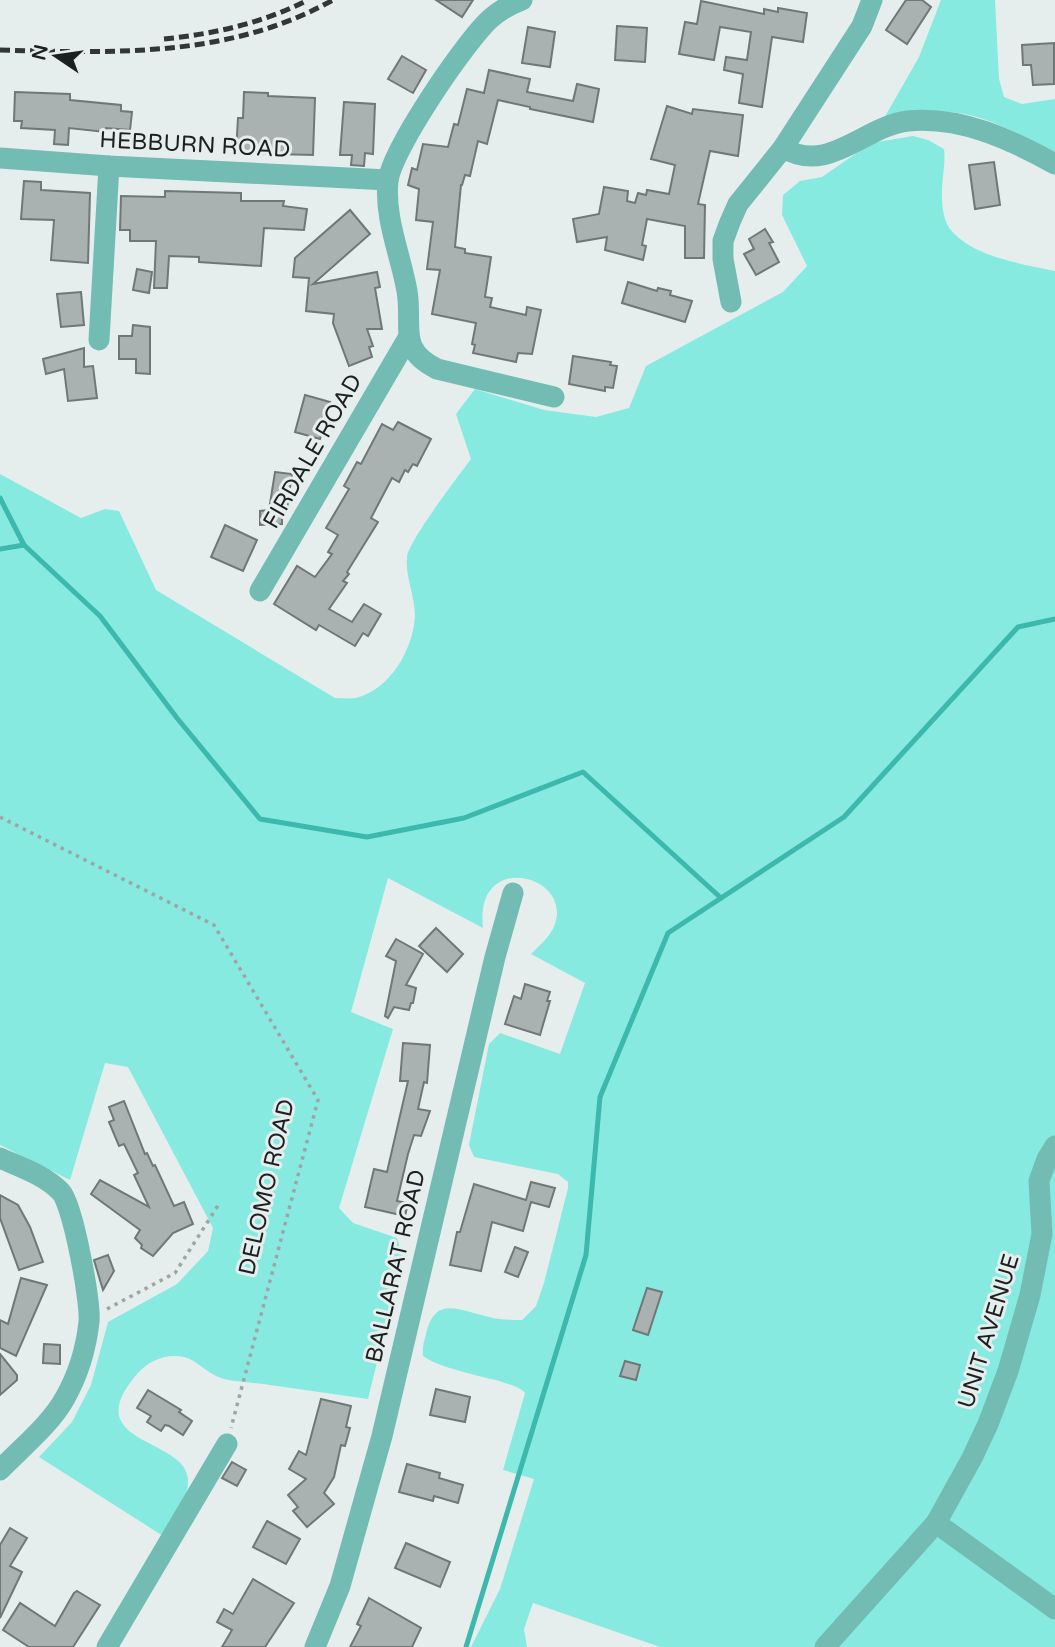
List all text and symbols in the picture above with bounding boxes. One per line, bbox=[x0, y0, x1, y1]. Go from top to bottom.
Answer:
north arrow bbox=[21, 21, 91, 91]
text: N bbox=[28, 42, 53, 62]
street label: HEBBURN ROAD bbox=[99, 126, 291, 164]
street label: FIRDALE ROAD bbox=[257, 369, 369, 534]
street label: DELOMO ROAD bbox=[233, 1096, 301, 1278]
street label: BALLARAT ROAD bbox=[360, 1167, 432, 1366]
street label: UNIT AVENUE bbox=[952, 1251, 1026, 1412]

